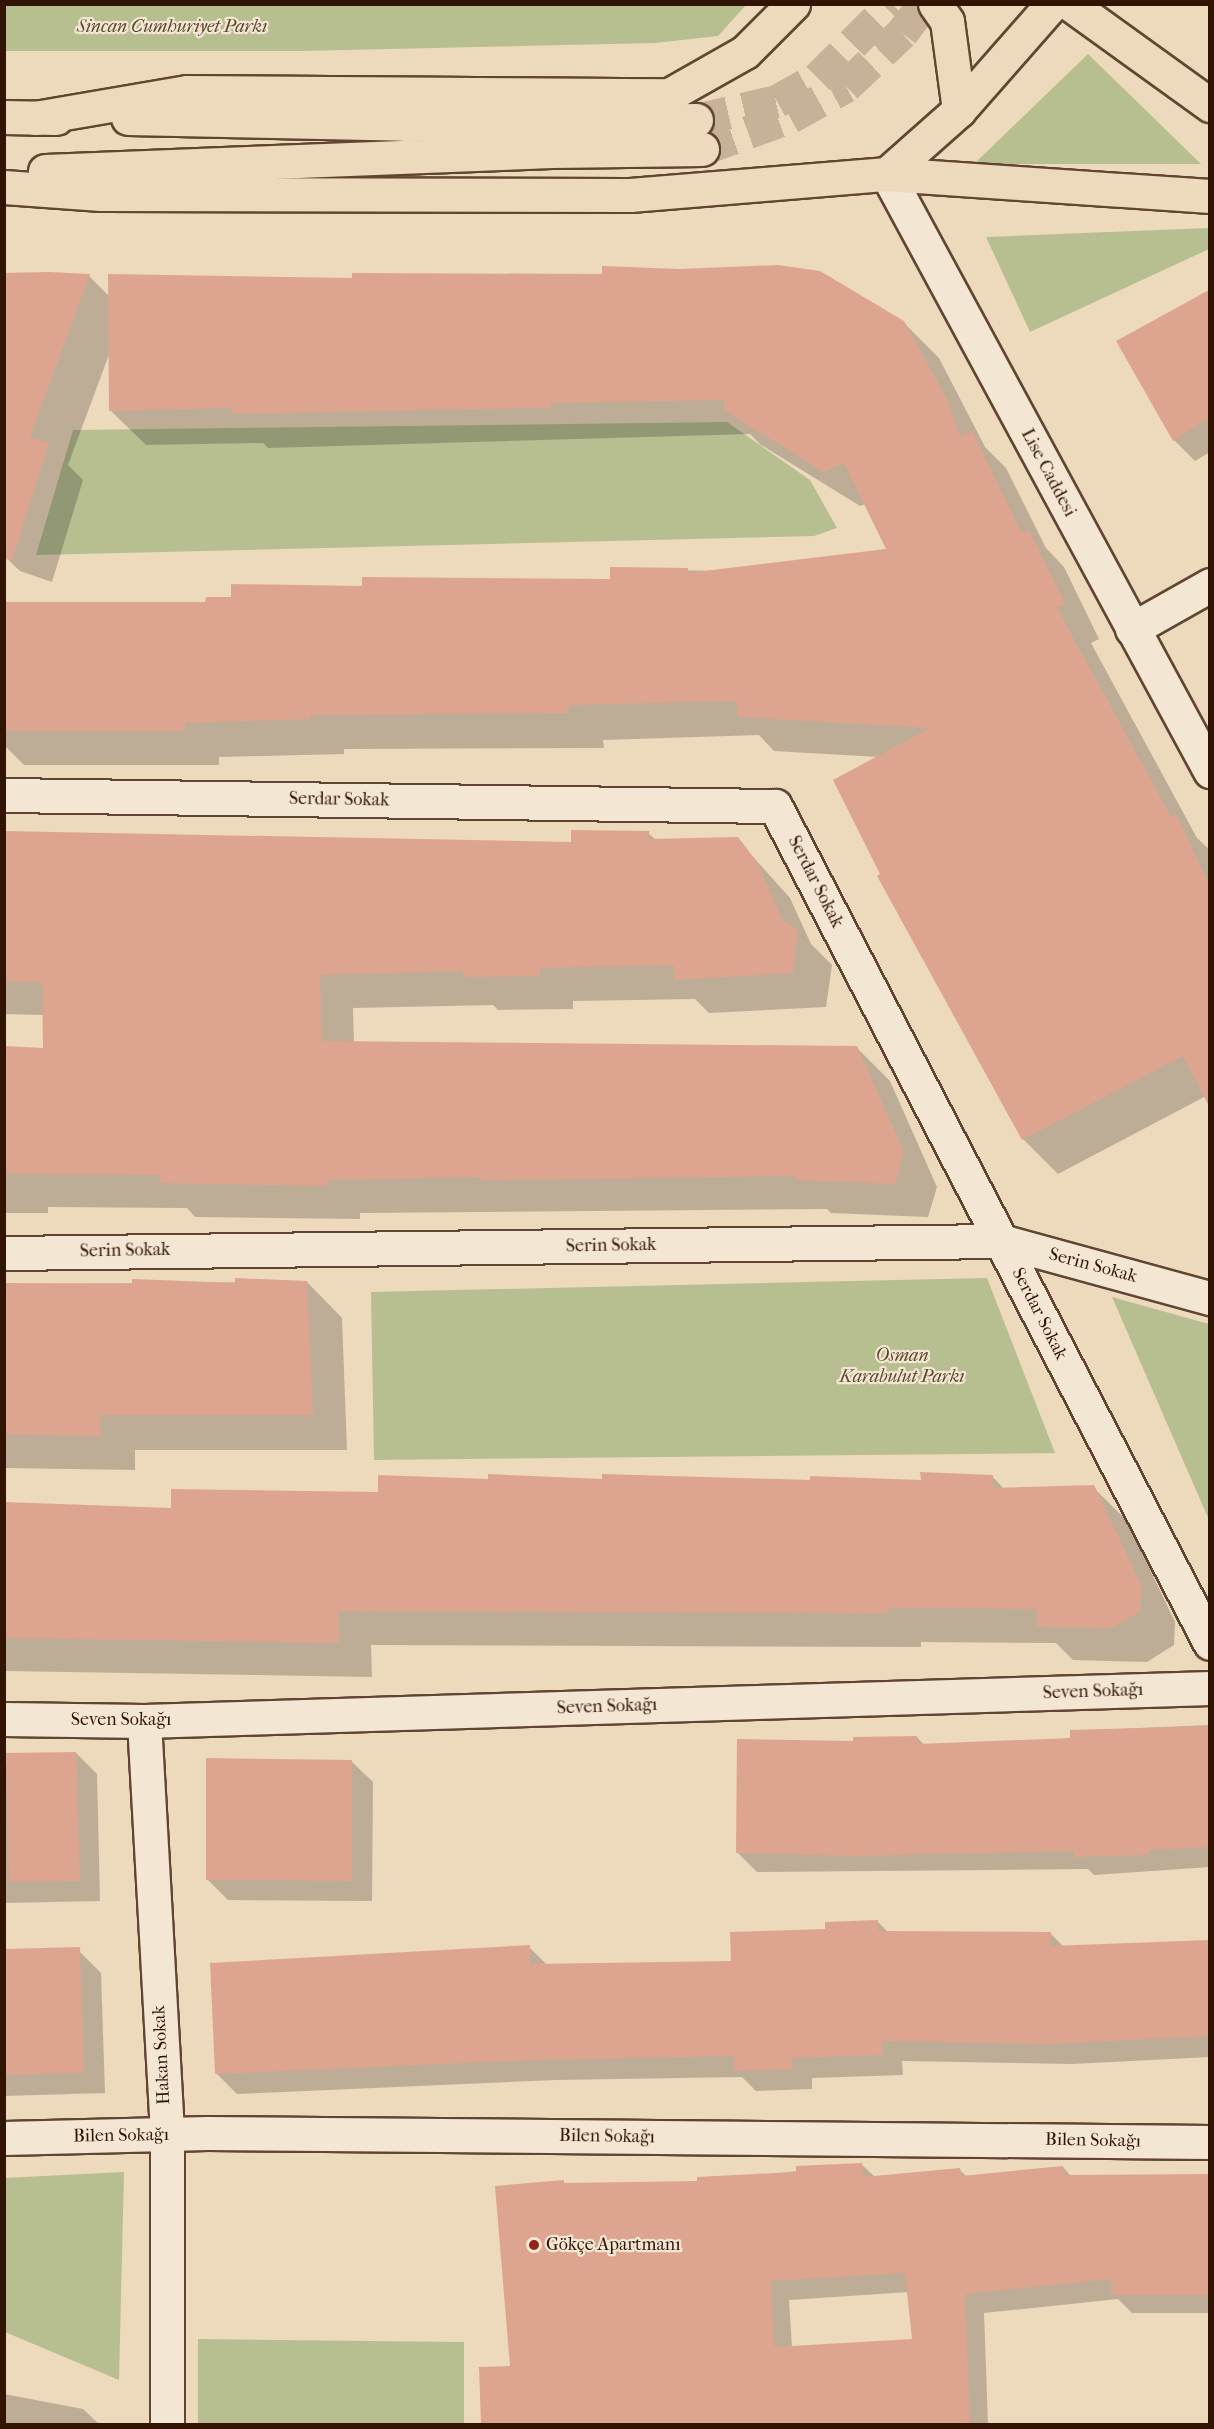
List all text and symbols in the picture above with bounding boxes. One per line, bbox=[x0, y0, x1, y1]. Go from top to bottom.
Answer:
park label: Sincan Cumhuriyet Parkı bbox=[77, 16, 267, 38]
street label: Lise Caddesi bbox=[1016, 425, 1080, 521]
street label: Serdar Sokak bbox=[289, 788, 389, 812]
street label: Serdar Sokak bbox=[783, 832, 847, 932]
street label: Serin Sokak bbox=[566, 1234, 656, 1258]
street label: Serin Sokak bbox=[80, 1239, 170, 1263]
street label: Serin Sokak bbox=[1046, 1244, 1140, 1288]
street label: Serdar Sokak bbox=[1007, 1264, 1071, 1364]
park label: Osman Karabulut Parkı bbox=[840, 1346, 964, 1388]
street label: Seven Sokağı bbox=[1042, 1679, 1144, 1705]
street label: Seven Sokağı bbox=[556, 1694, 658, 1720]
street label: Seven Sokağı bbox=[71, 1709, 171, 1731]
street label: Hakan Sokak bbox=[149, 2005, 175, 2105]
street label: Bilen Sokağı bbox=[73, 2124, 169, 2148]
street label: Bilen Sokağı bbox=[559, 2125, 655, 2149]
street label: Bilen Sokağı bbox=[1045, 2129, 1141, 2153]
place label: Gökçe Apartmanı bbox=[546, 2234, 680, 2256]
marker: Gökçe Apartmanı bbox=[527, 2238, 541, 2252]

